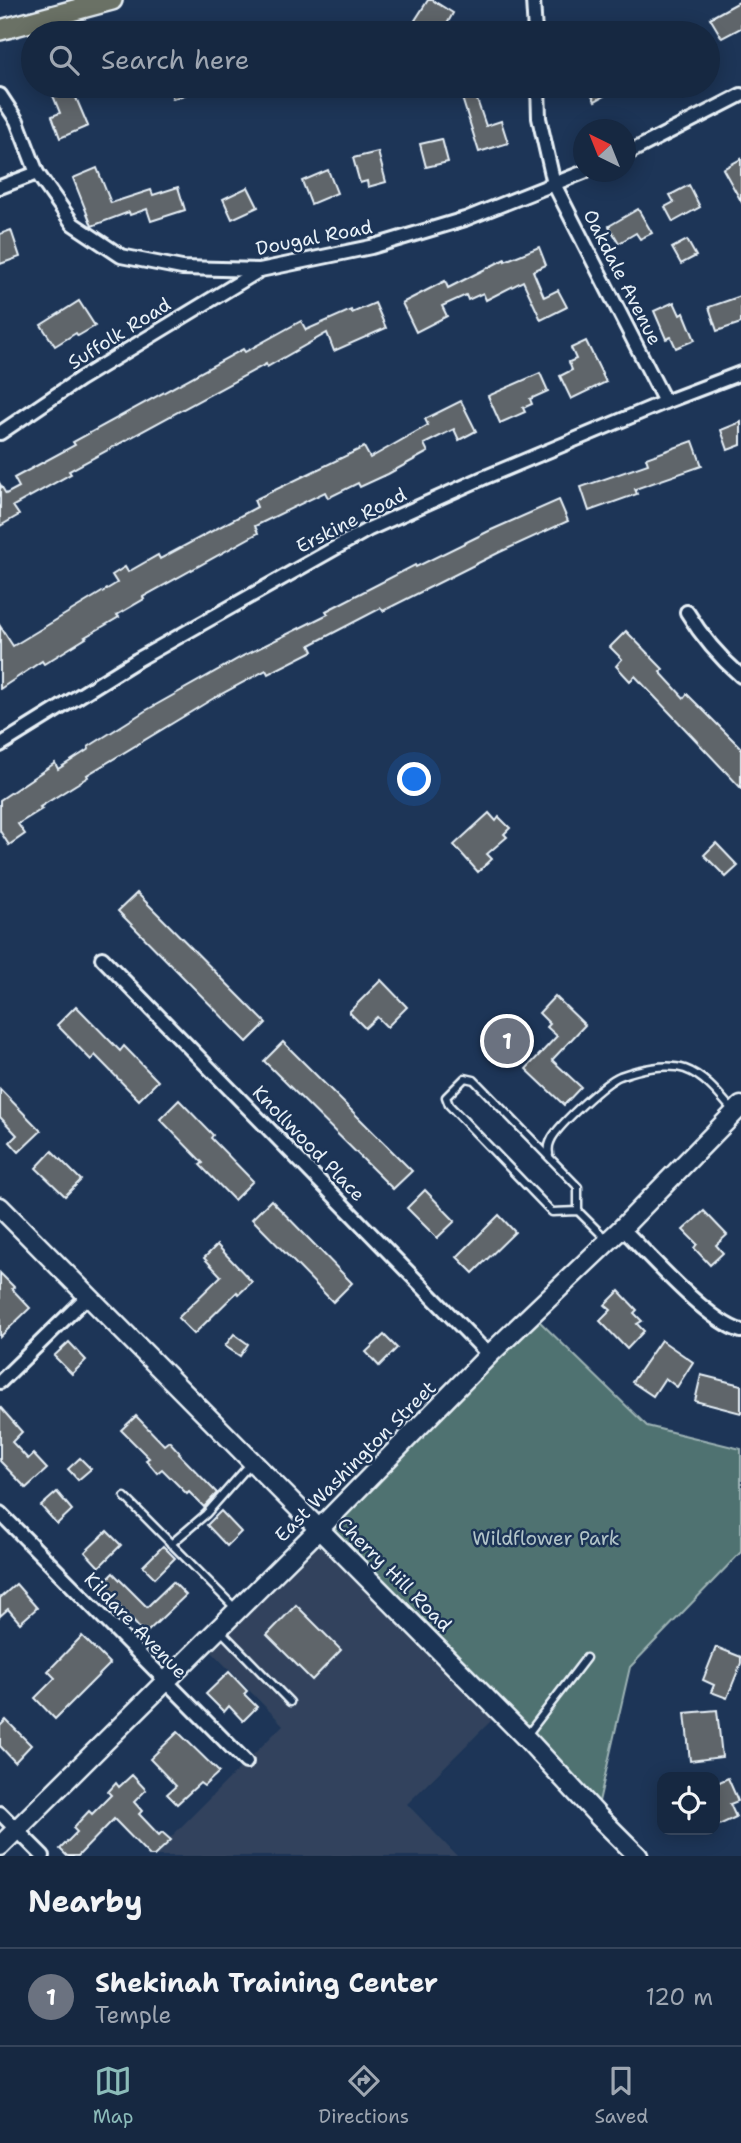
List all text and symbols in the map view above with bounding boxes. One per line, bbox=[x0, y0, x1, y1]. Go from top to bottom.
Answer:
search box bbox=[21, 21, 720, 98]
icon: search bbox=[45, 41, 83, 79]
text: Search here bbox=[101, 42, 250, 77]
north arrow bbox=[573, 119, 636, 182]
street label: Oakdale Avenue bbox=[578, 205, 668, 349]
street label: Dougal Road bbox=[254, 214, 374, 261]
street label: Suffolk Road bbox=[63, 292, 175, 375]
street label: Erskine Road bbox=[292, 482, 411, 559]
your location bbox=[397, 762, 431, 796]
pin: 1 bbox=[484, 1015, 530, 1067]
street label: Knollwood Place bbox=[247, 1080, 370, 1207]
street label: East Washington Street bbox=[269, 1375, 441, 1547]
street label: Cherry Hill Road bbox=[332, 1512, 457, 1637]
park label: Wildflower Park bbox=[472, 1526, 620, 1551]
street label: Kildare Avenue bbox=[79, 1567, 193, 1684]
map controls bbox=[657, 1772, 720, 1835]
button: locate bbox=[657, 1772, 720, 1835]
text: Nearby bbox=[28, 1881, 143, 1922]
text: Shekinah Training Center bbox=[95, 1965, 438, 2000]
text: 1 bbox=[46, 1982, 56, 2012]
text: 120 m bbox=[645, 1982, 713, 2012]
text: Temple bbox=[95, 2000, 172, 2030]
tab: Map bbox=[93, 2062, 133, 2129]
tab: Directions bbox=[319, 2062, 409, 2129]
tab: Saved bbox=[594, 2062, 648, 2129]

